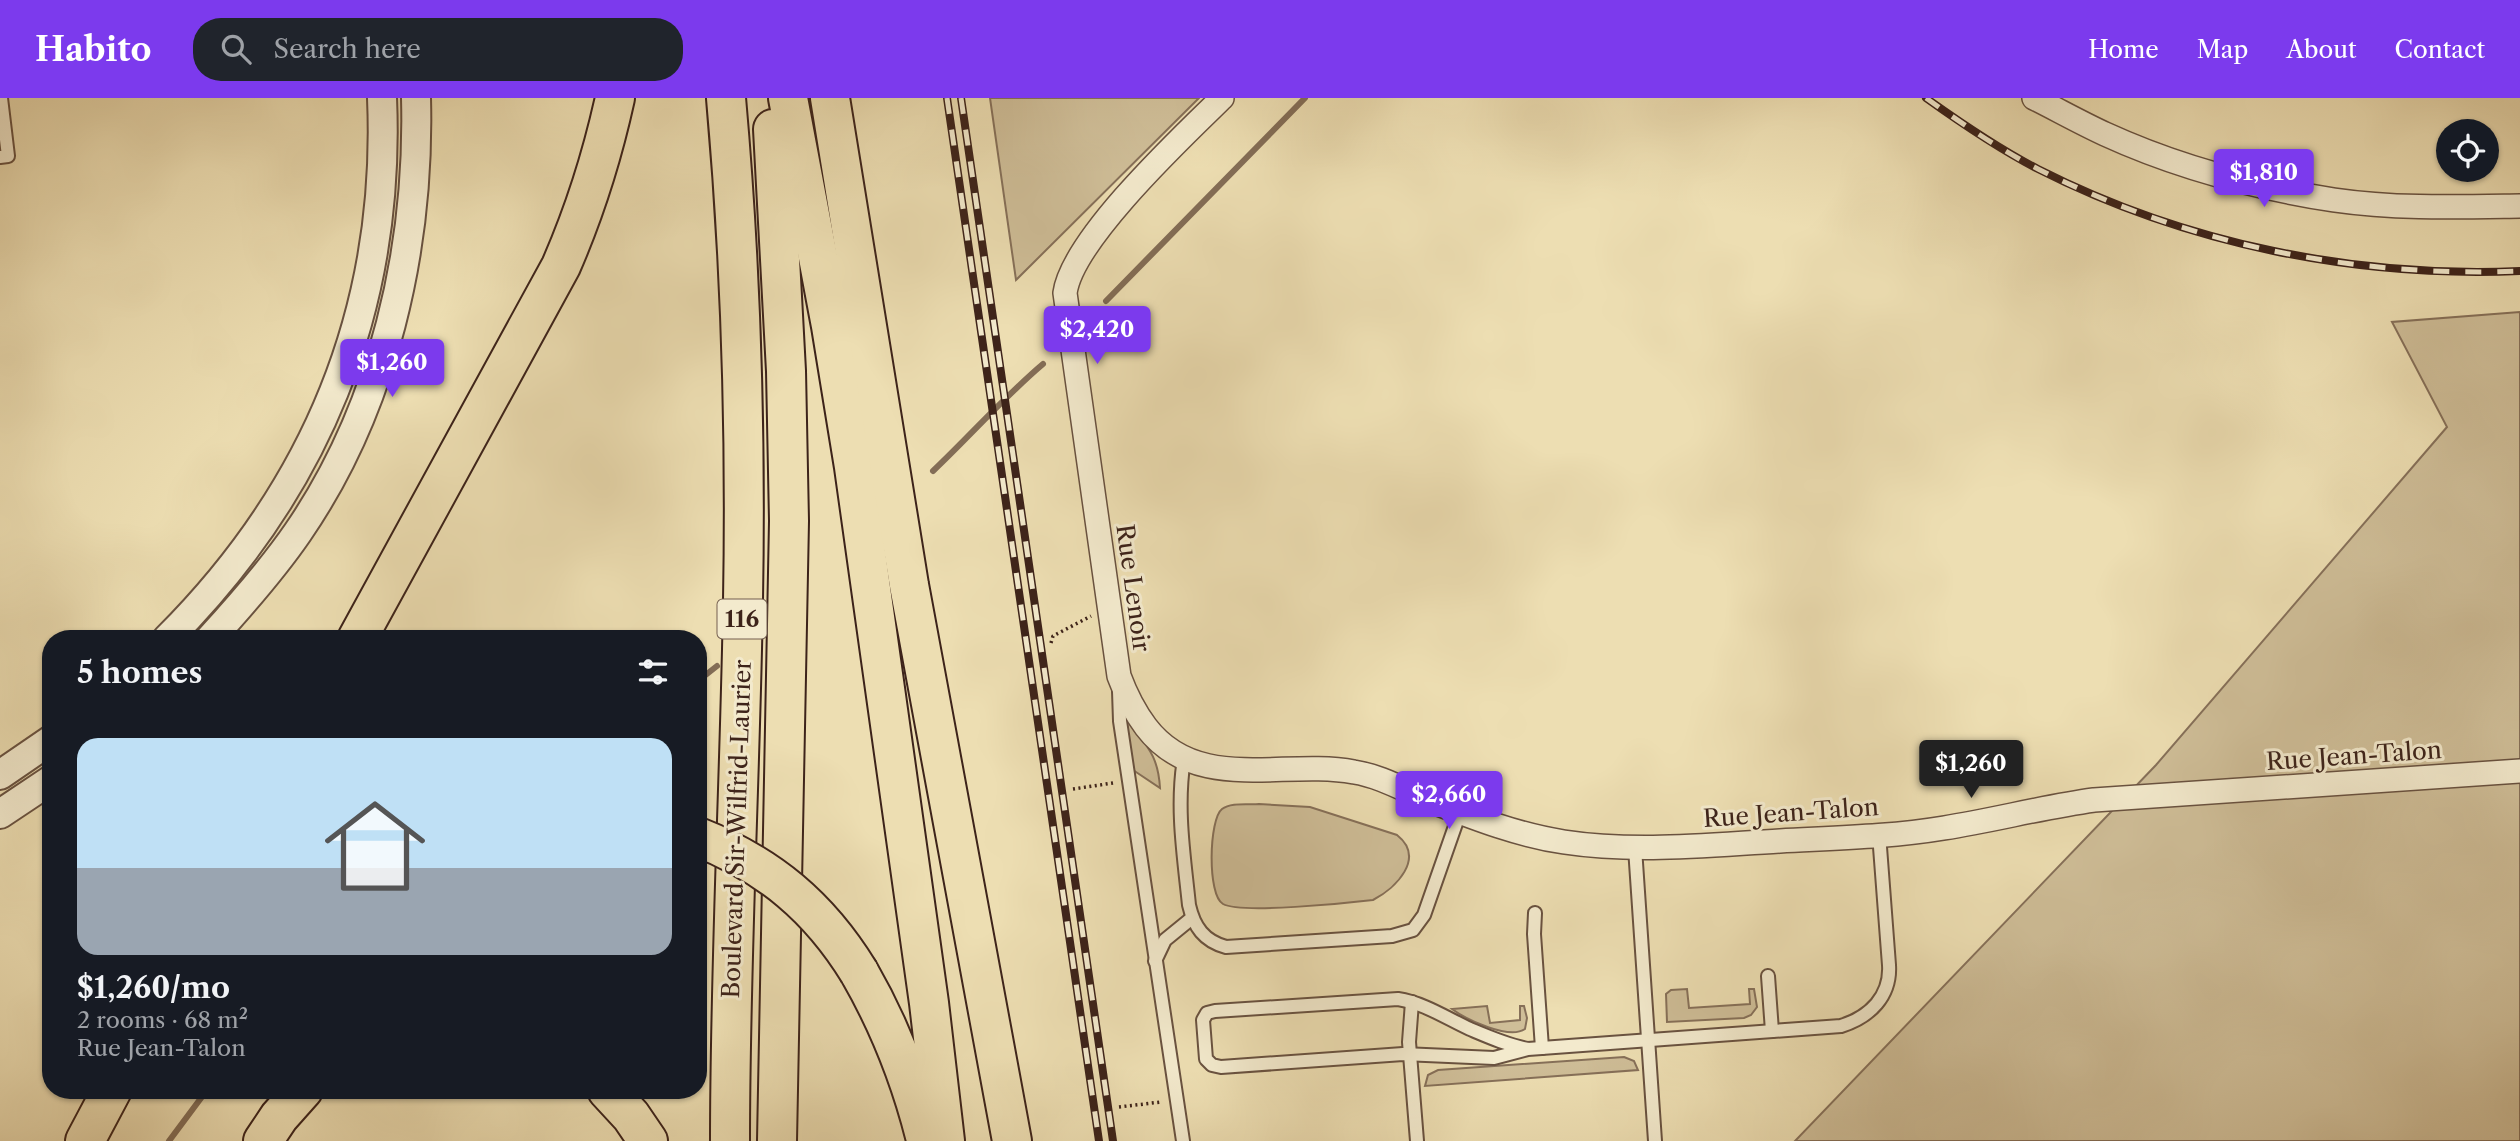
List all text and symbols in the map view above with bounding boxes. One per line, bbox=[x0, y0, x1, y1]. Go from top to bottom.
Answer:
search box bbox=[193, 18, 683, 81]
text: Habito bbox=[35, 29, 151, 70]
icon: search bbox=[217, 30, 255, 68]
text: Search here bbox=[273, 33, 421, 65]
text: Home bbox=[2088, 35, 2159, 64]
text: Map bbox=[2197, 35, 2248, 64]
text: About bbox=[2286, 35, 2357, 64]
text: Contact bbox=[2395, 35, 2485, 64]
map controls bbox=[2436, 119, 2499, 182]
button: locate bbox=[2436, 119, 2499, 182]
pin: $1,810 bbox=[2207, 150, 2321, 209]
text: $1,810 bbox=[2230, 158, 2298, 186]
pin: $2,420 bbox=[1040, 306, 1154, 366]
text: $2,420 bbox=[1060, 315, 1134, 343]
pin: $1,260 bbox=[335, 340, 449, 399]
text: $1,260 bbox=[356, 348, 428, 376]
street label: Rue Lenoir bbox=[1110, 522, 1157, 654]
road number: 116 bbox=[718, 600, 766, 638]
icon: filters bbox=[634, 653, 672, 691]
text: 5 homes bbox=[77, 654, 202, 691]
street label: Boulevard Sir-Wilfrid-Laurier bbox=[716, 659, 757, 999]
street label: Rue Jean-Talon bbox=[2265, 735, 2443, 776]
pin: $1,260 bbox=[1914, 740, 2028, 800]
text: $1,260 bbox=[1935, 749, 2007, 777]
pin: $2,660 bbox=[1392, 772, 1506, 831]
text: $2,660 bbox=[1412, 780, 1486, 808]
icon: home bbox=[312, 783, 438, 909]
street label: Rue Jean-Talon bbox=[1702, 792, 1880, 833]
text: $1,260/mo bbox=[77, 969, 230, 1006]
text: 2 rooms · 68 m² bbox=[77, 1006, 248, 1034]
text: Rue Jean-Talon bbox=[77, 1034, 246, 1062]

